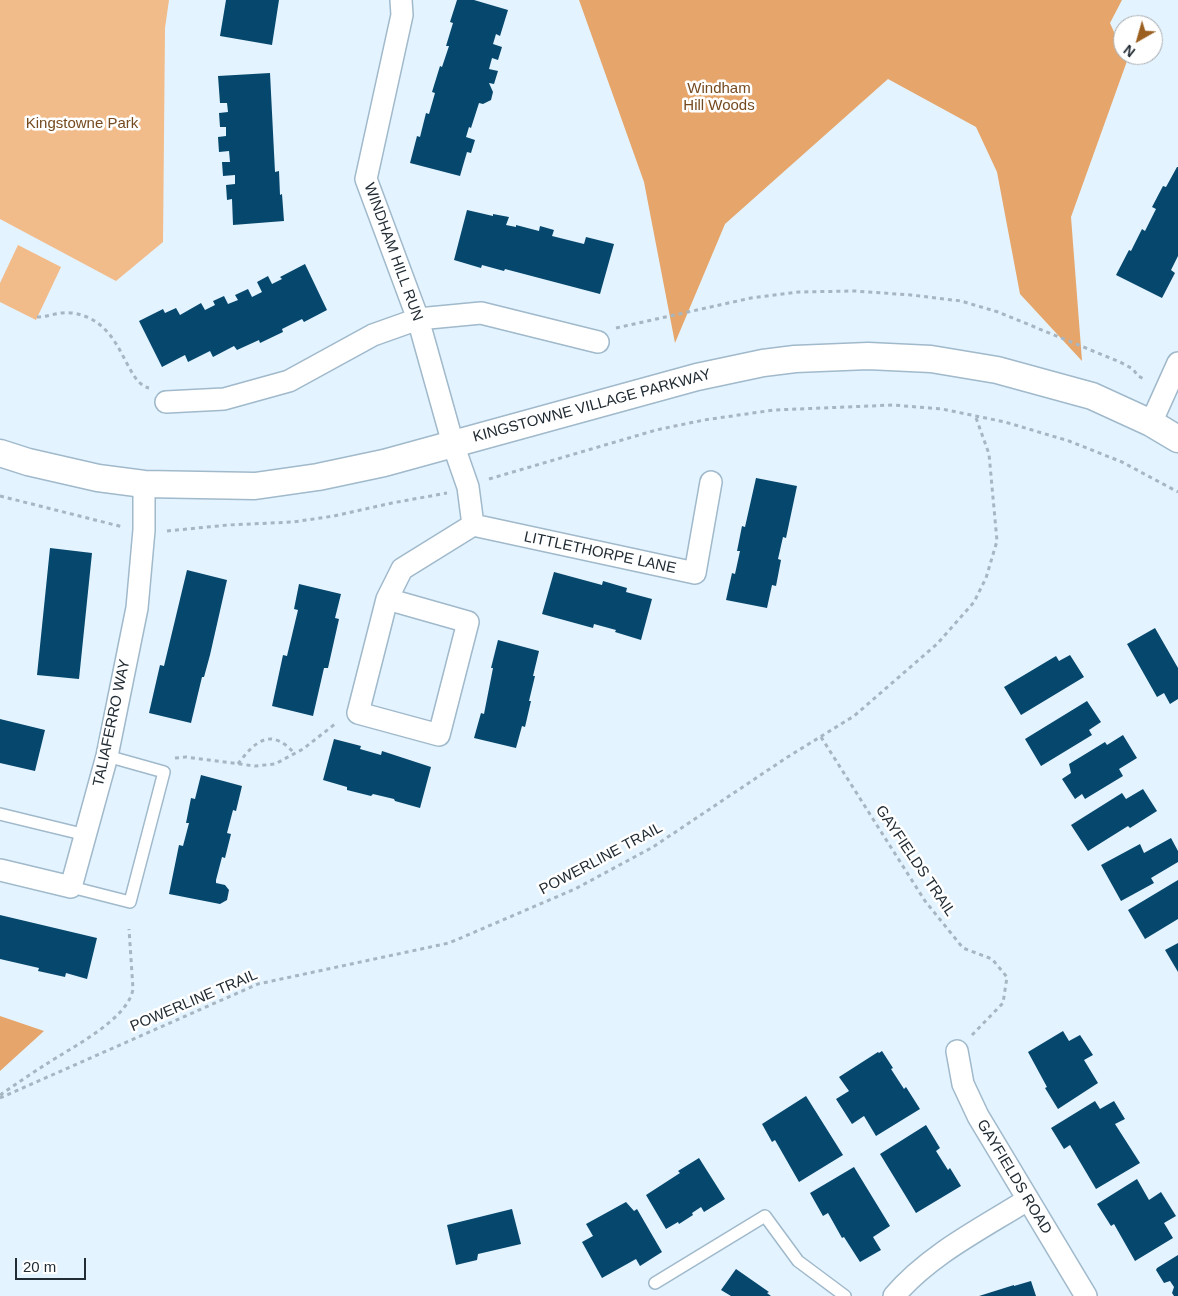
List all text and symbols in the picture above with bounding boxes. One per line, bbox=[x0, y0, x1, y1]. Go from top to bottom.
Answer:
north arrow bbox=[1113, 15, 1163, 65]
text: N bbox=[1120, 42, 1138, 60]
park label: Windham Hill Woods bbox=[683, 80, 755, 115]
park label: Kingstowne Park bbox=[26, 115, 138, 133]
street label: WINDHAM HILL RUN bbox=[360, 180, 426, 324]
street label: KINGSTOWNE VILLAGE PARKWAY bbox=[471, 366, 713, 446]
street label: LITTLETHORPE LANE bbox=[522, 528, 678, 578]
street label: TALIAFERRO WAY bbox=[90, 658, 134, 788]
street label: GAYFIELDS TRAIL bbox=[871, 802, 959, 920]
street label: POWERLINE TRAIL bbox=[536, 819, 666, 899]
street label: POWERLINE TRAIL bbox=[128, 966, 260, 1036]
street label: GAYFIELDS ROAD bbox=[973, 1116, 1055, 1238]
scale bar bbox=[18, 1248, 89, 1280]
text: 20 m bbox=[23, 1258, 56, 1275]

